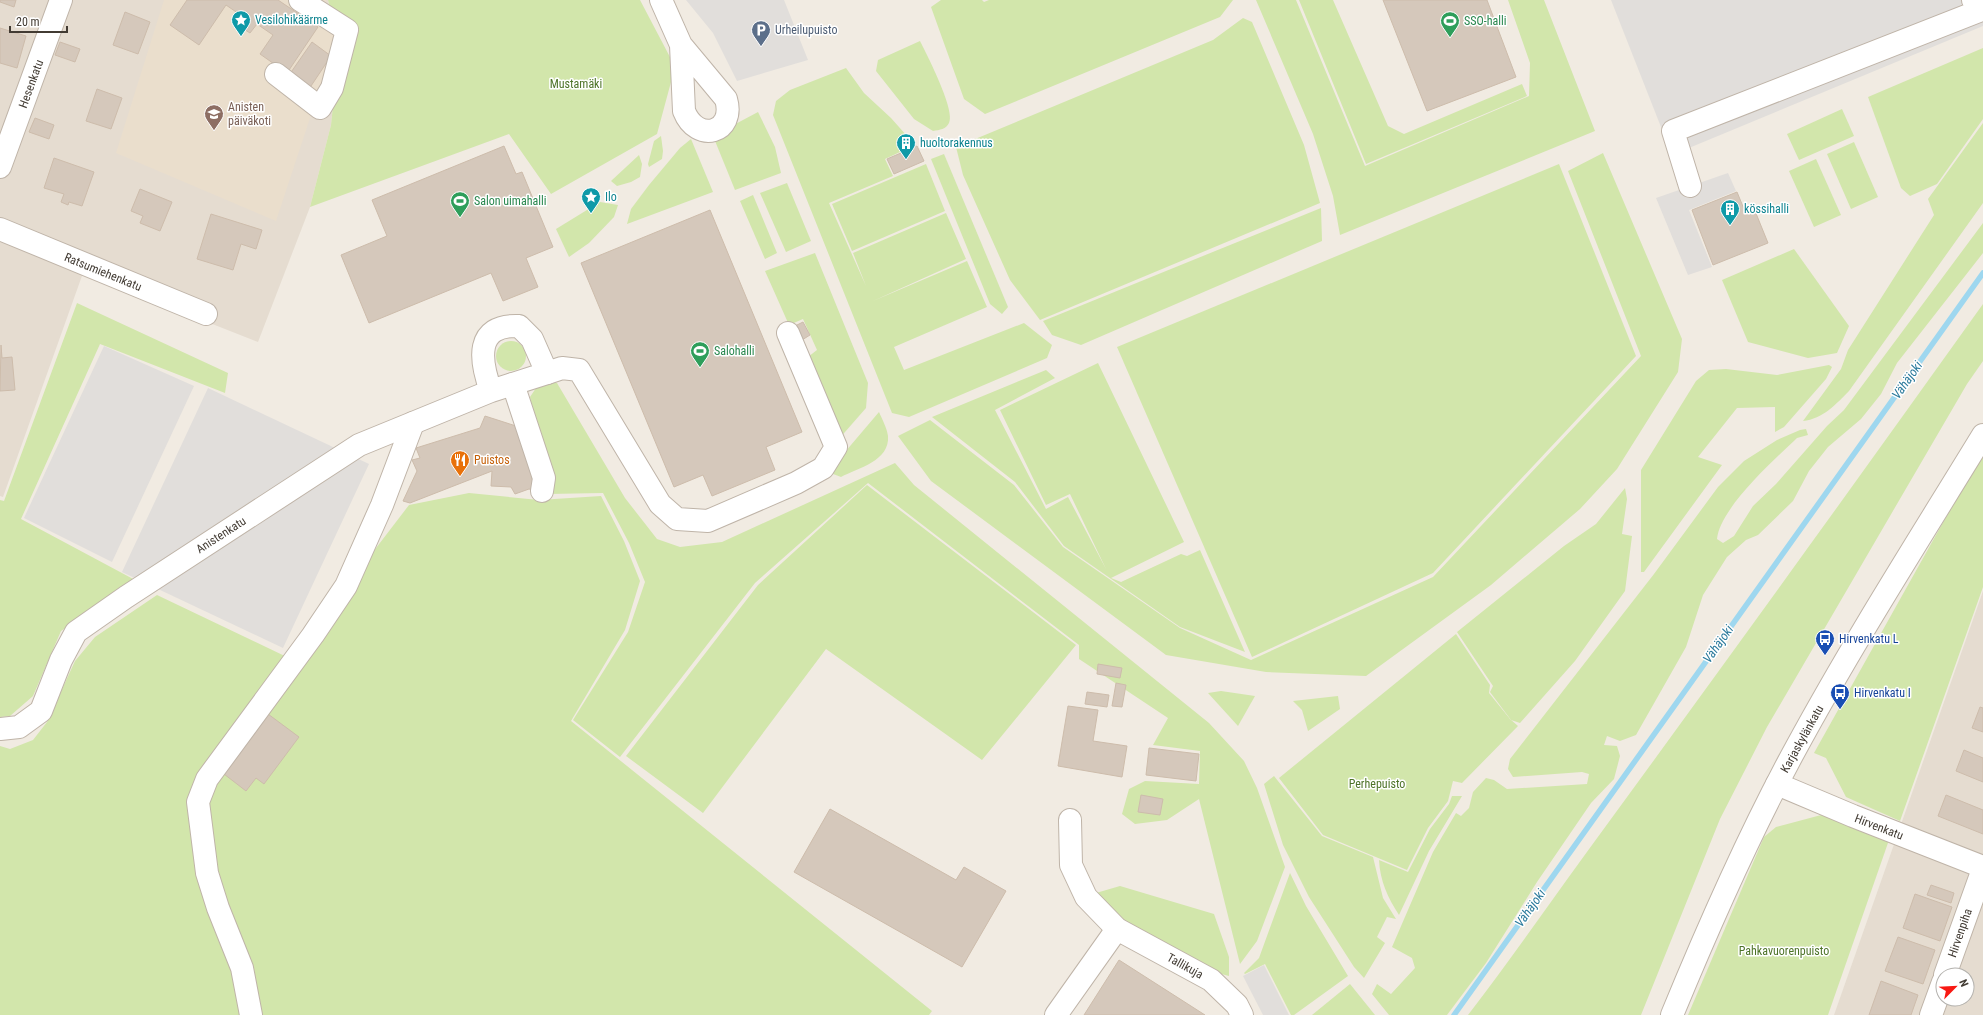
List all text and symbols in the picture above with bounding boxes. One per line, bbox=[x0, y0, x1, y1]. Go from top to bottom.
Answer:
scale bar bbox=[10, 8, 67, 34]
place icon: Vesilohikäärme bbox=[230, 9, 252, 37]
sports icon: SSO-halli bbox=[1439, 10, 1461, 38]
place label: Vesilohikäärme bbox=[255, 13, 328, 27]
place label: SSO-halli bbox=[1464, 14, 1506, 28]
text: 20 m bbox=[16, 15, 40, 29]
parking icon: Urheilupuisto bbox=[750, 19, 772, 47]
place label: Urheilupuisto bbox=[775, 23, 838, 37]
street label: Hesenkatu bbox=[16, 58, 46, 110]
park label: Mustamäki bbox=[550, 77, 602, 91]
place label: Anisten päiväkoti bbox=[228, 100, 271, 128]
school or university icon: Anisten päiväkoti bbox=[203, 103, 225, 131]
building icon: huoltorakennus bbox=[895, 132, 917, 160]
place label: huoltorakennus bbox=[920, 136, 993, 150]
place icon: Ilo bbox=[580, 186, 602, 214]
sports icon: Salon uimahalli bbox=[449, 190, 471, 218]
place label: Ilo bbox=[605, 190, 617, 204]
place label: Salon uimahalli bbox=[474, 194, 546, 208]
building icon: kössihalli bbox=[1719, 198, 1741, 226]
place label: kössihalli bbox=[1744, 202, 1789, 216]
street label: Ratsumiehenkatu bbox=[62, 250, 144, 294]
sports icon: Salohalli bbox=[689, 340, 711, 368]
place label: Salohalli bbox=[714, 344, 755, 358]
water label: Vähäjoki bbox=[1889, 358, 1925, 402]
restaurant icon: Puistos bbox=[449, 449, 471, 477]
place label: Puistos bbox=[474, 453, 510, 467]
street label: Anistenkatu bbox=[194, 514, 249, 556]
water label: Vähäjoki bbox=[1700, 622, 1736, 666]
bus stop icon: Hirvenkatu L bbox=[1814, 628, 1836, 656]
place label: Hirvenkatu L bbox=[1839, 632, 1899, 646]
bus stop icon: Hirvenkatu I bbox=[1829, 682, 1851, 710]
place label: Hirvenkatu I bbox=[1854, 686, 1911, 700]
street label: Karjaskylänkatu bbox=[1778, 703, 1826, 775]
park label: Perhepuisto bbox=[1349, 777, 1405, 791]
street label: Hirvenkatu bbox=[1853, 811, 1905, 843]
water label: Vähäjoki bbox=[1512, 886, 1548, 930]
street label: Hirvenpiha bbox=[1945, 907, 1975, 959]
park label: Pahkavuorenpuisto bbox=[1739, 944, 1829, 958]
street label: Tallikuja bbox=[1164, 950, 1206, 982]
north arrow bbox=[1935, 967, 1975, 1007]
text: N bbox=[1956, 977, 1971, 989]

